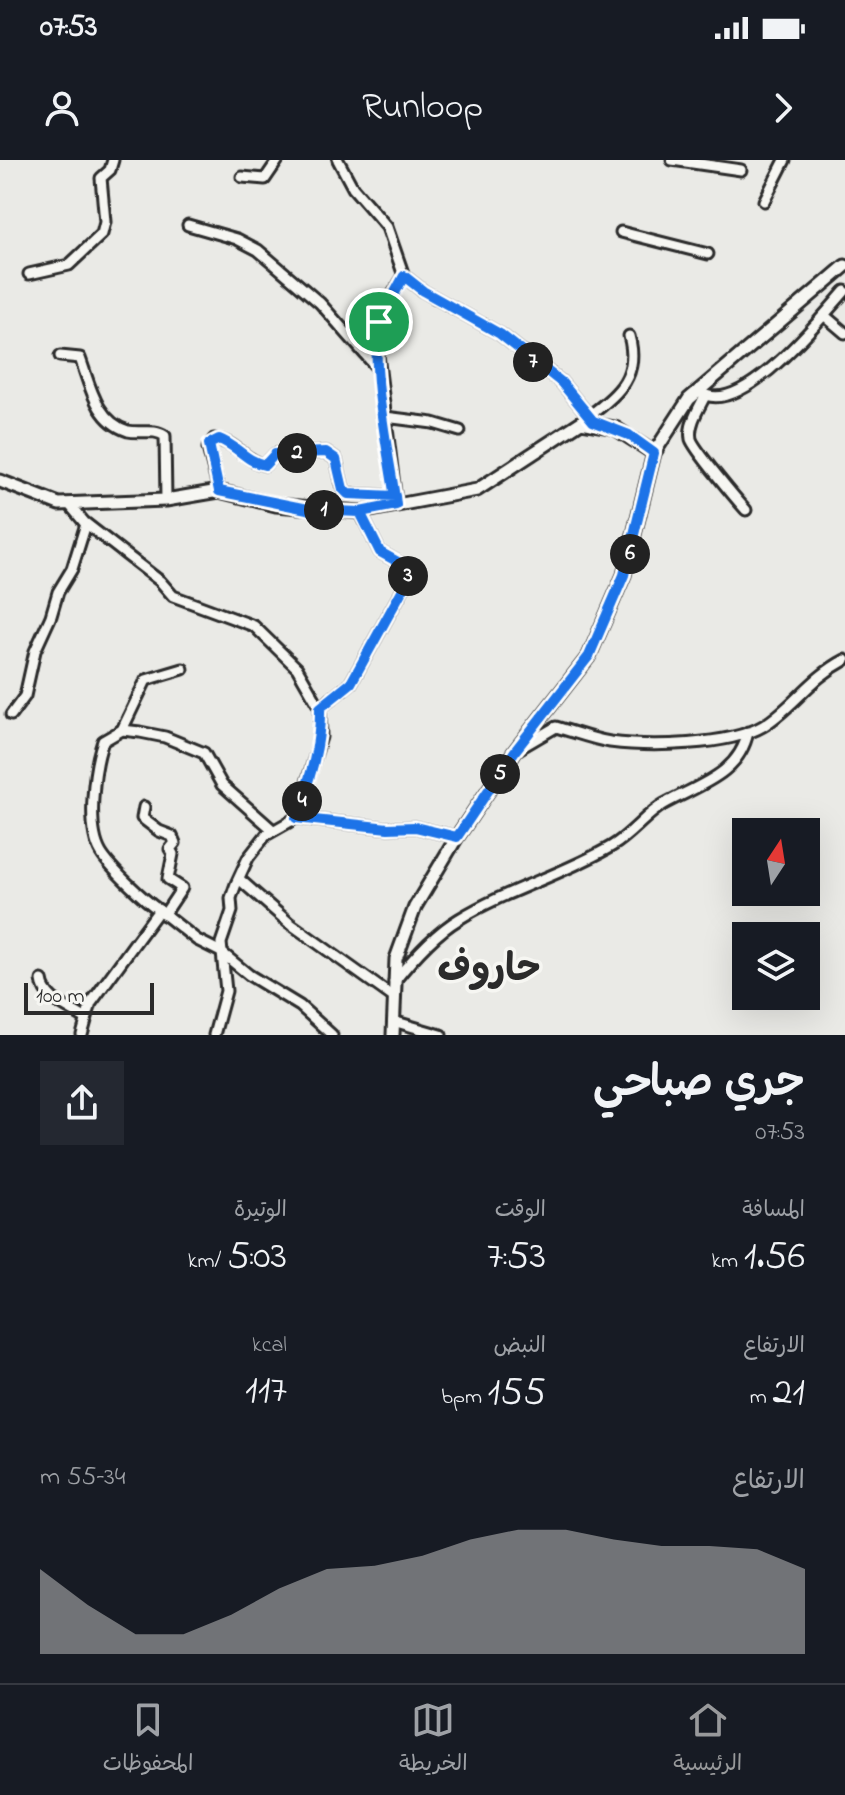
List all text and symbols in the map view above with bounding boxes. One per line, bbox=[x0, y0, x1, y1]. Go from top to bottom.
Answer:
text: 07:53 bbox=[40, 6, 97, 50]
text: Runloop bbox=[362, 82, 483, 135]
icon: person bbox=[40, 86, 84, 130]
icon: forward bbox=[761, 86, 805, 130]
pin bbox=[345, 288, 413, 356]
icon: arrive bbox=[357, 300, 401, 344]
pin: 7 bbox=[513, 342, 553, 382]
text: 7 bbox=[528, 346, 538, 378]
pin: 2 bbox=[277, 433, 317, 473]
text: 2 bbox=[292, 437, 302, 469]
pin: 1 bbox=[304, 490, 344, 530]
text: 1 bbox=[321, 494, 328, 526]
pin: 6 bbox=[610, 534, 650, 574]
text: 6 bbox=[625, 538, 635, 570]
pin: 3 bbox=[388, 556, 428, 596]
text: 3 bbox=[403, 560, 413, 592]
pin: 5 bbox=[480, 754, 520, 794]
text: 5 bbox=[494, 758, 506, 790]
pin: 4 bbox=[282, 781, 322, 821]
text: 4 bbox=[297, 785, 307, 817]
north arrow bbox=[732, 818, 820, 906]
map controls bbox=[732, 818, 820, 1010]
button: layers bbox=[732, 922, 820, 1010]
district label: حاروف bbox=[438, 943, 540, 999]
scale bar bbox=[24, 979, 154, 1015]
text: 100 m bbox=[36, 981, 85, 1013]
text: جري صباحي bbox=[593, 1052, 805, 1116]
button: share bbox=[40, 1061, 124, 1145]
text: 07:53 bbox=[755, 1114, 805, 1152]
text: الوتيرة bbox=[234, 1195, 287, 1227]
text: الوقت bbox=[495, 1195, 546, 1227]
text: المسافة bbox=[742, 1195, 805, 1227]
text: 5:03 bbox=[227, 1228, 287, 1287]
text: 7:53 bbox=[487, 1228, 546, 1287]
text: 1.56 bbox=[744, 1228, 805, 1287]
text: /km bbox=[188, 1246, 227, 1278]
text: km bbox=[711, 1246, 744, 1278]
text: kcal bbox=[252, 1330, 287, 1362]
text: النبض bbox=[493, 1331, 546, 1363]
text: الارتفاع bbox=[743, 1331, 805, 1363]
text: 117 bbox=[245, 1362, 287, 1421]
text: 155 bbox=[488, 1364, 546, 1423]
text: 21 bbox=[772, 1364, 805, 1423]
text: bpm bbox=[441, 1382, 488, 1414]
text: m bbox=[750, 1382, 772, 1414]
text: 34–55 m bbox=[40, 1459, 125, 1497]
text: الارتفاع bbox=[732, 1463, 805, 1501]
tab: المحفوظات bbox=[103, 1698, 193, 1782]
tab: الخريطة bbox=[399, 1698, 468, 1782]
tab: الرئيسية bbox=[673, 1698, 742, 1782]

